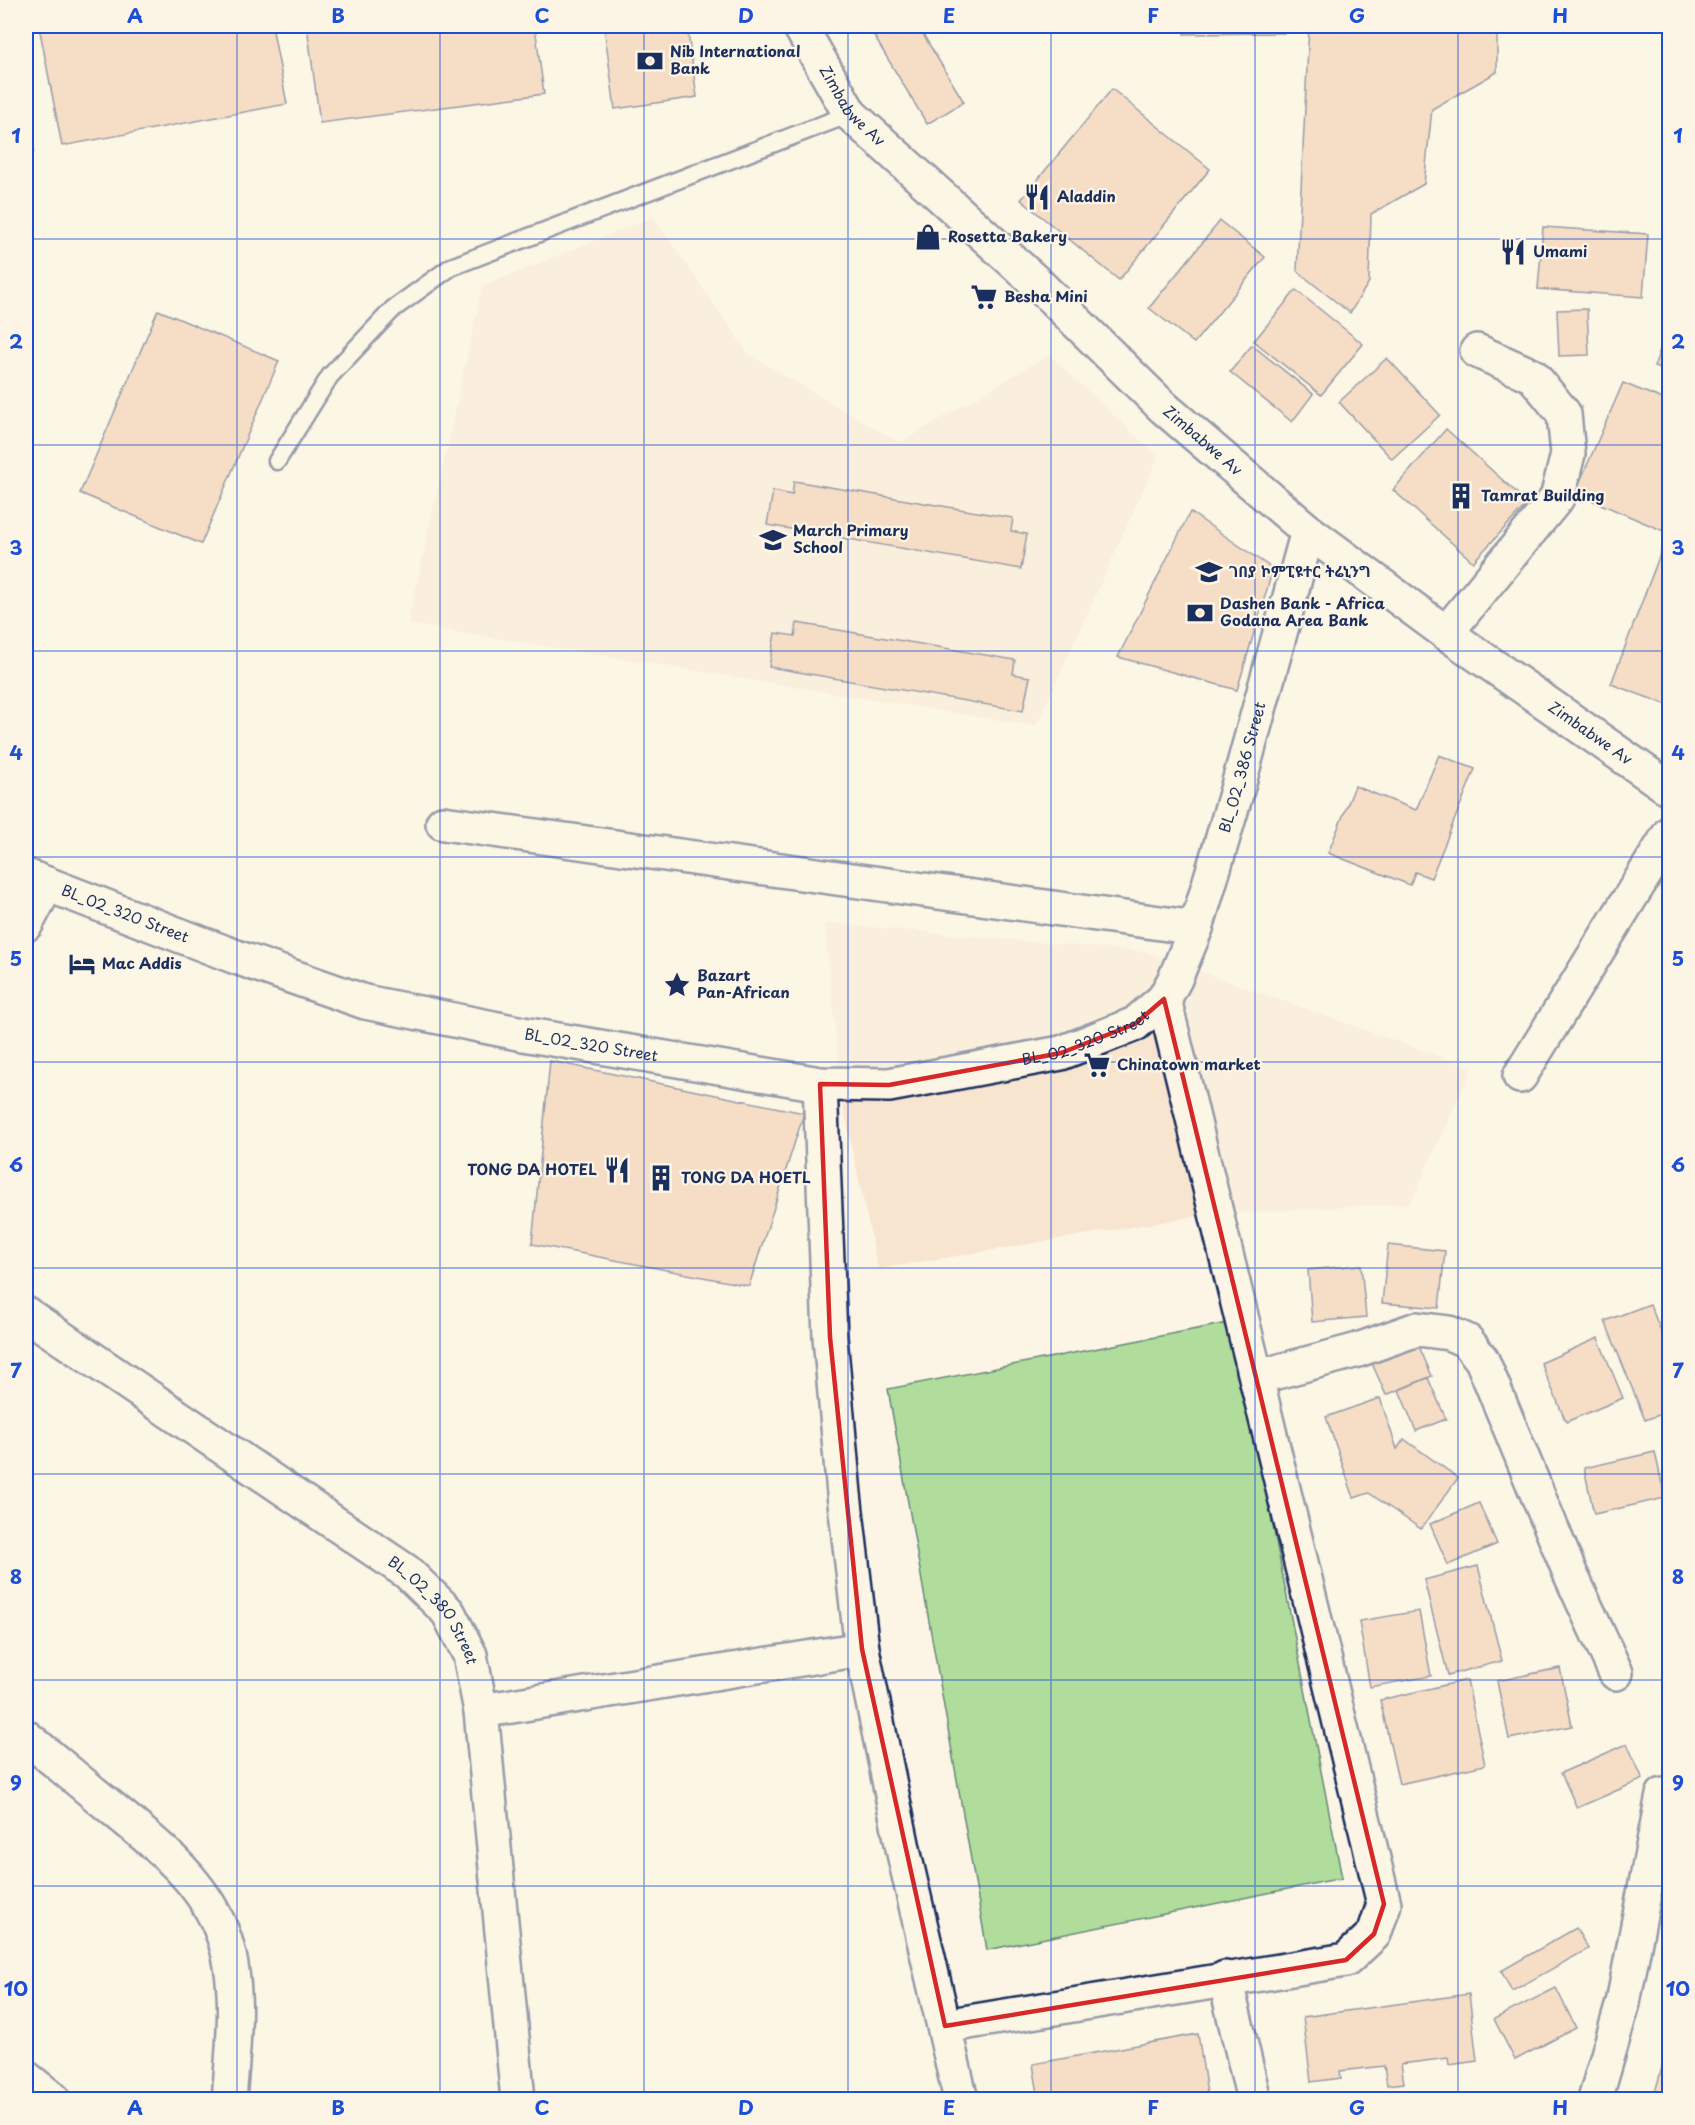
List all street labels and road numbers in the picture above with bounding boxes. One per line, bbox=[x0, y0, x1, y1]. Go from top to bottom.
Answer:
street label: Zimbabwe Av bbox=[815, 61, 891, 151]
street label: Zimbabwe Av bbox=[1159, 399, 1248, 480]
street label: Zimbabwe Av bbox=[1544, 695, 1638, 770]
street label: BL_02_386 Street bbox=[1212, 699, 1271, 835]
street label: BL_02_320 Street bbox=[58, 878, 193, 948]
street label: BL_02_320 Street bbox=[1020, 1004, 1154, 1070]
street label: BL_02_320 Street bbox=[523, 1021, 660, 1067]
street label: BL_02_380 Street bbox=[384, 1549, 485, 1666]

